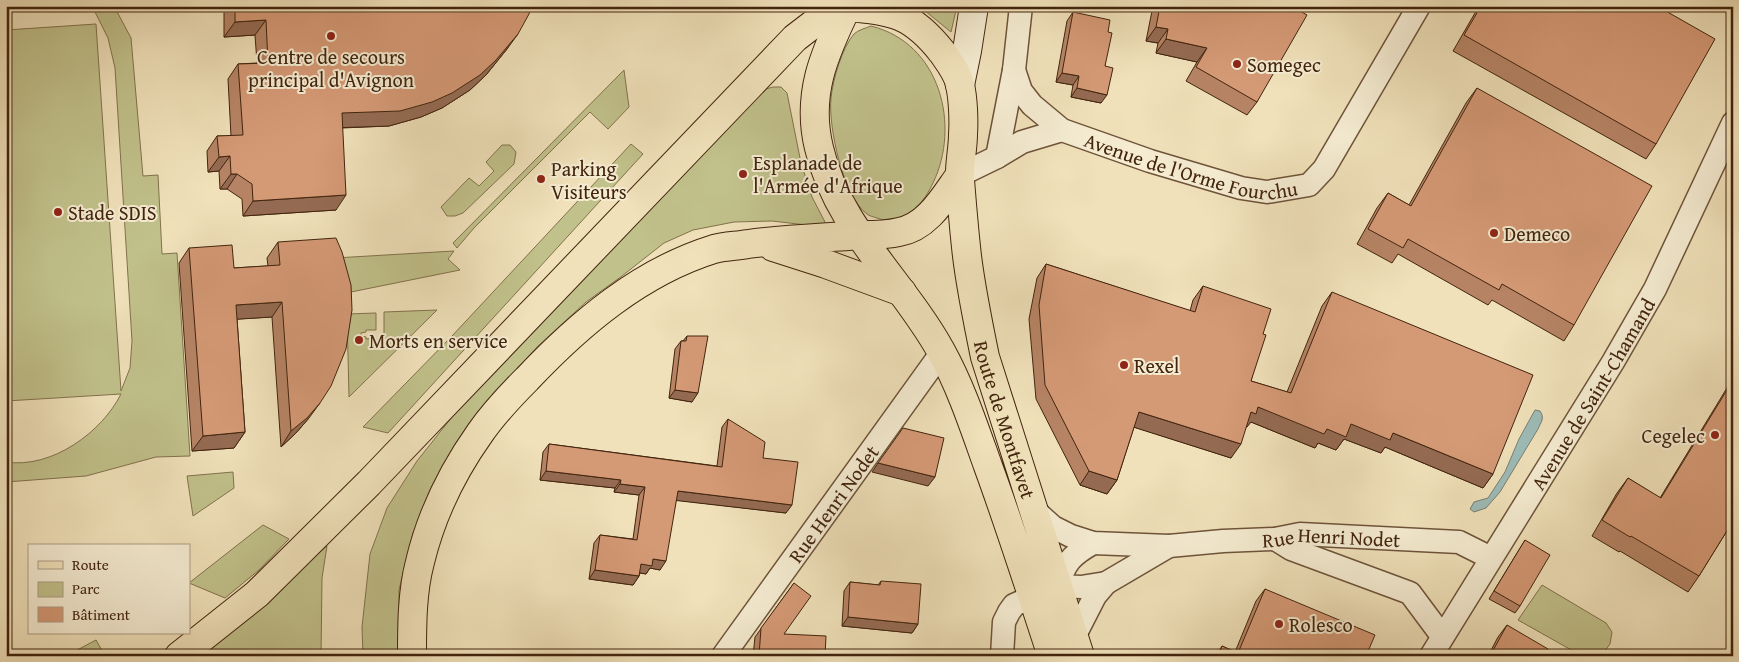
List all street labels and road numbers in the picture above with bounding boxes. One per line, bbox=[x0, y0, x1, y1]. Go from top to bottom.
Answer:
street label: Avenue de l'Orme Fourchu bbox=[1081, 125, 1300, 206]
street label: Avenue de Saint-Chamand bbox=[1523, 292, 1662, 495]
street label: Route de Montfavet bbox=[967, 338, 1044, 502]
street label: Rue Henri Nodet bbox=[781, 439, 885, 568]
street label: Rue Henri Nodet bbox=[1262, 519, 1401, 554]

